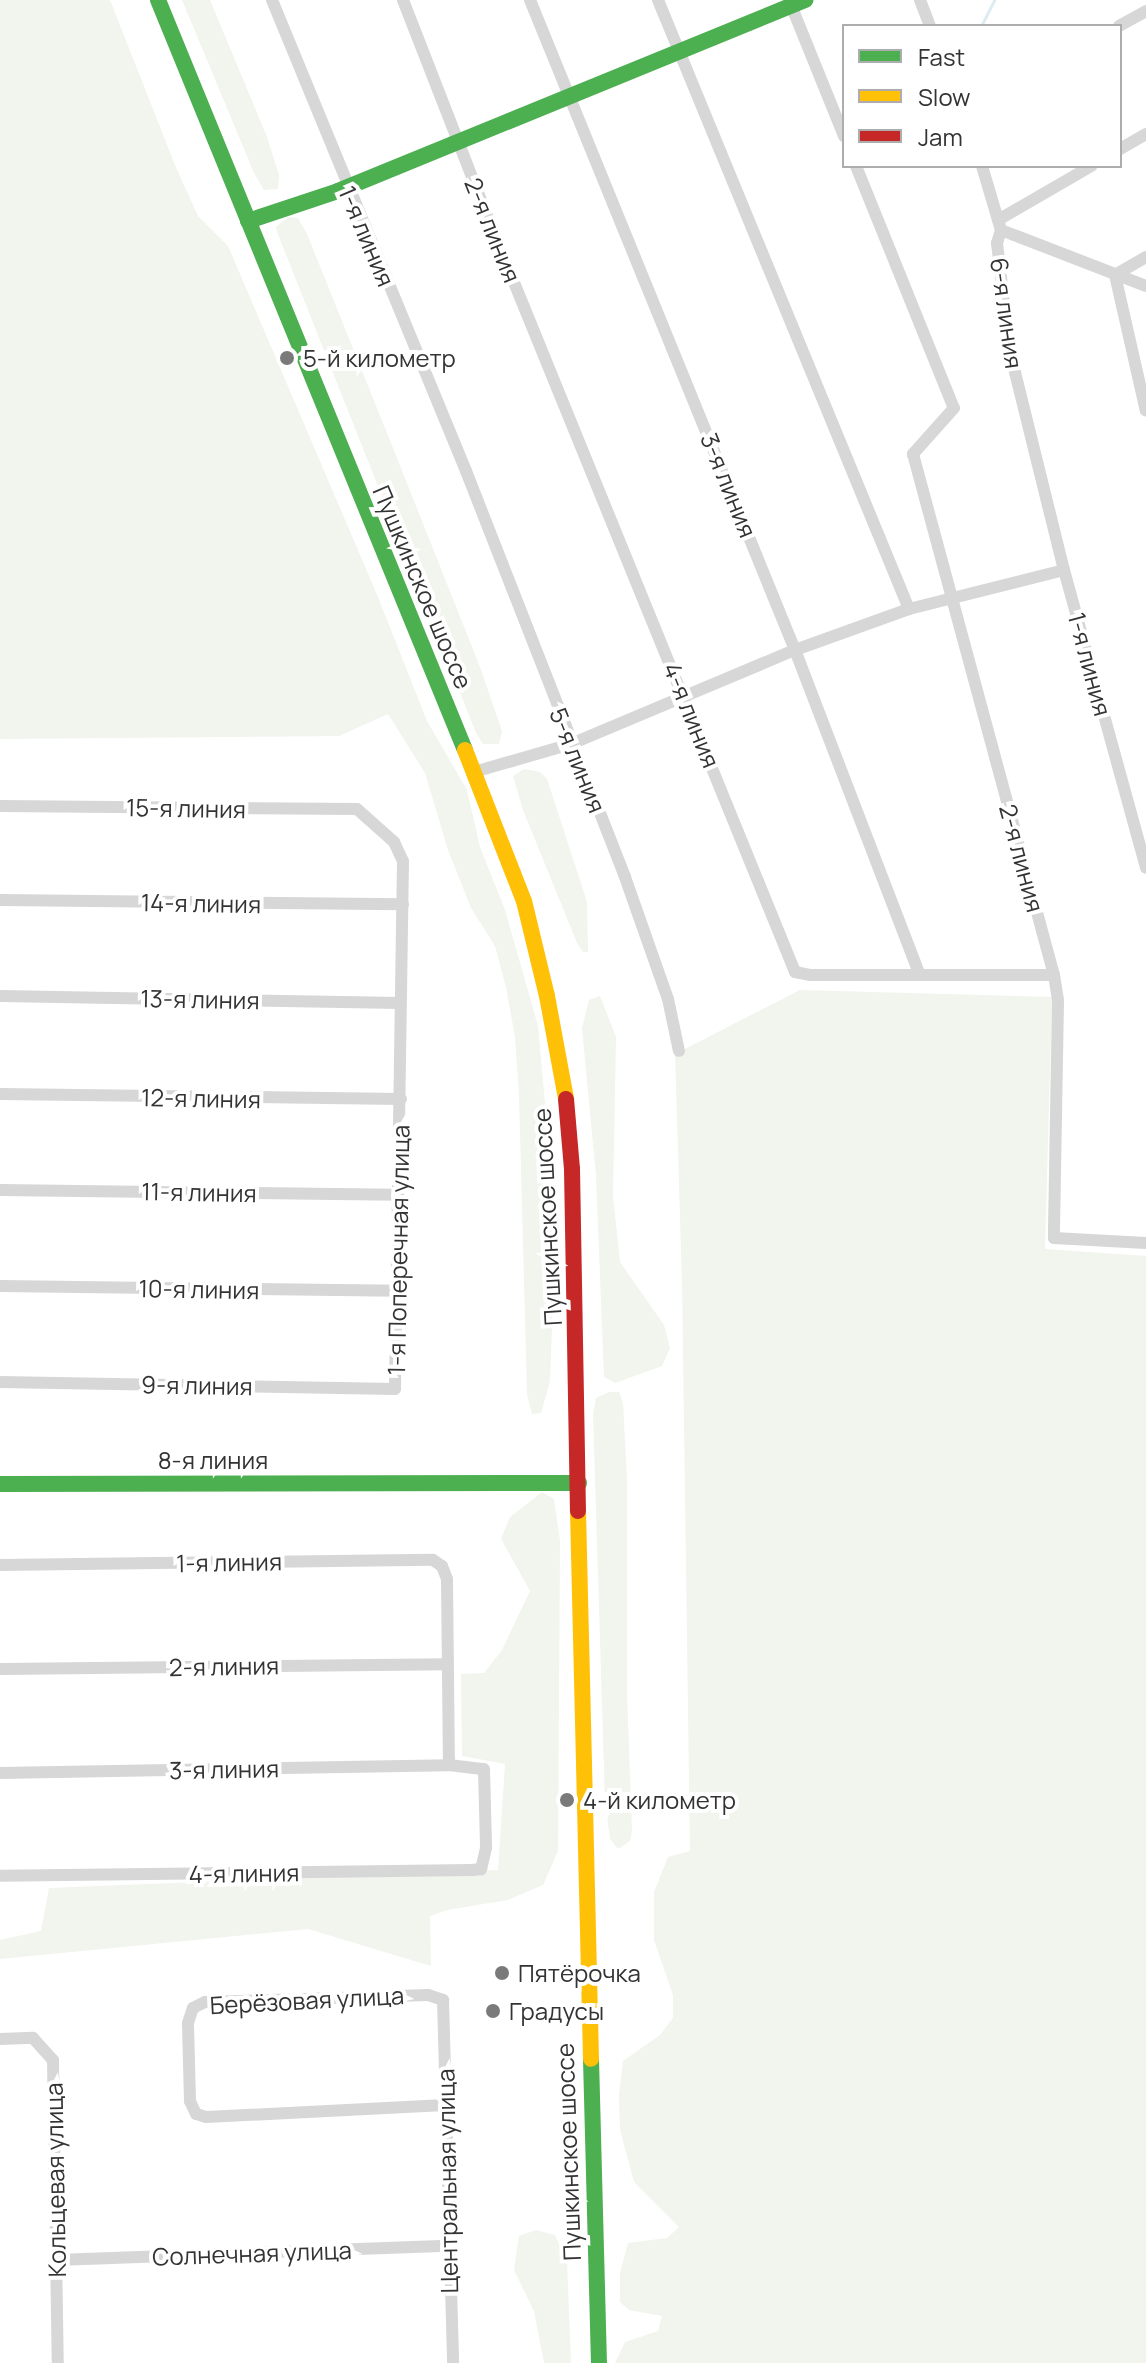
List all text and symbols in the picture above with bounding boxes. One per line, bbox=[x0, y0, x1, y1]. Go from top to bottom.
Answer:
legend bbox=[842, 24, 1122, 168]
text: Fast bbox=[918, 40, 965, 73]
text: Slow bbox=[918, 80, 971, 113]
text: Jam bbox=[918, 120, 963, 153]
street label: 2-я линия bbox=[459, 173, 527, 287]
street label: 1-я линия bbox=[333, 182, 401, 290]
street label: 6-я линия bbox=[985, 256, 1029, 370]
place label: 5-й километр bbox=[303, 344, 456, 372]
marker: 5-й километр bbox=[278, 349, 296, 367]
street label: 3-я линия bbox=[695, 429, 763, 541]
street label: Пушкинское шоссе bbox=[367, 481, 479, 693]
street label: 1-я линия bbox=[1062, 609, 1118, 719]
street label: 4-я линия bbox=[658, 658, 726, 772]
street label: 5-я линия bbox=[544, 703, 612, 817]
street label: 15-я линия bbox=[126, 793, 246, 823]
street label: 2-я линия bbox=[994, 801, 1050, 915]
street label: 14-я линия bbox=[141, 888, 261, 918]
street label: 13-я линия bbox=[140, 984, 260, 1014]
street label: 12-я линия bbox=[141, 1083, 261, 1113]
street label: Пушкинское шоссе bbox=[527, 1107, 567, 1327]
street label: 1-я Поперечная улица bbox=[381, 1124, 415, 1376]
street label: 11-я линия bbox=[141, 1177, 257, 1207]
street label: 10-я линия bbox=[138, 1274, 260, 1304]
street label: 9-я линия bbox=[141, 1370, 253, 1400]
street label: 8-я линия bbox=[158, 1446, 268, 1474]
street label: 1-я линия bbox=[176, 1547, 282, 1577]
street label: 2-я линия bbox=[169, 1651, 279, 1681]
street label: 3-я линия bbox=[169, 1754, 279, 1784]
place label: 4-й километр bbox=[583, 1786, 736, 1814]
marker: 4-й километр bbox=[558, 1791, 576, 1809]
street label: 4-я линия bbox=[188, 1858, 300, 1888]
place label: Пятёрочка bbox=[518, 1959, 641, 1987]
marker: Пятёрочка bbox=[493, 1964, 511, 1982]
street label: Берёзовая улица bbox=[209, 1981, 405, 2019]
place label: Градусы bbox=[509, 1997, 604, 2025]
marker: Градусы bbox=[484, 2002, 502, 2020]
street label: Пушкинское шоссе bbox=[550, 2043, 586, 2261]
street label: Центральная улица bbox=[431, 2068, 463, 2294]
street label: Кольцевая улица bbox=[39, 2082, 71, 2278]
street label: Солнечная улица bbox=[152, 2235, 352, 2271]

